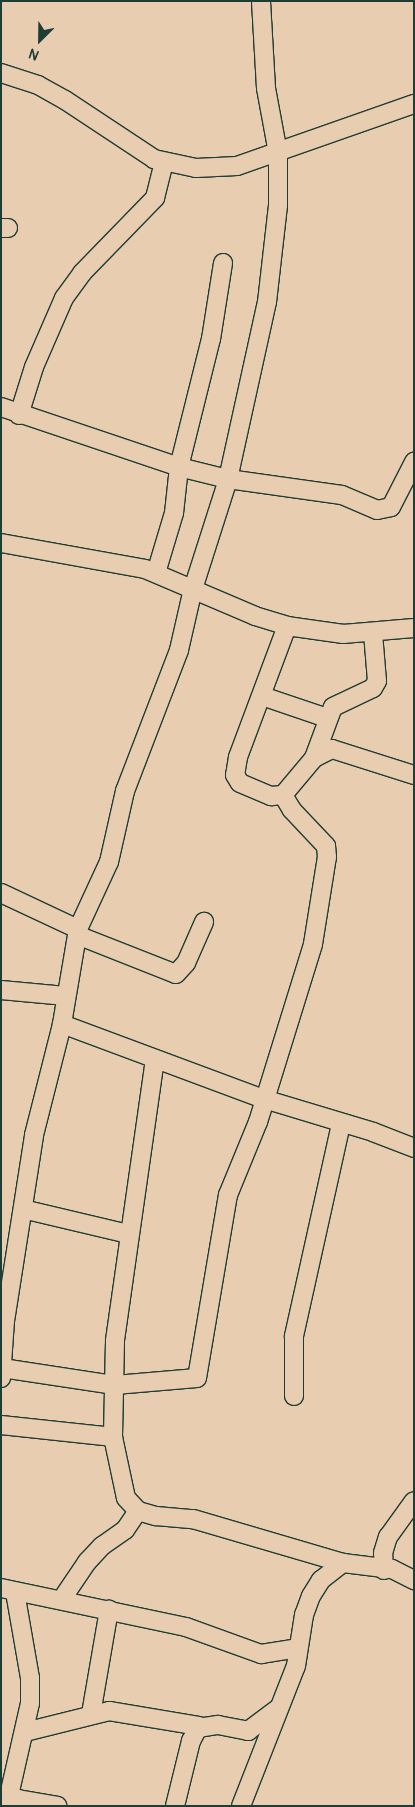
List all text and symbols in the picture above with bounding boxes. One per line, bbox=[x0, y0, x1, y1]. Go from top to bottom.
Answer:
north arrow bbox=[15, 15, 65, 65]
text: N bbox=[26, 45, 42, 64]

